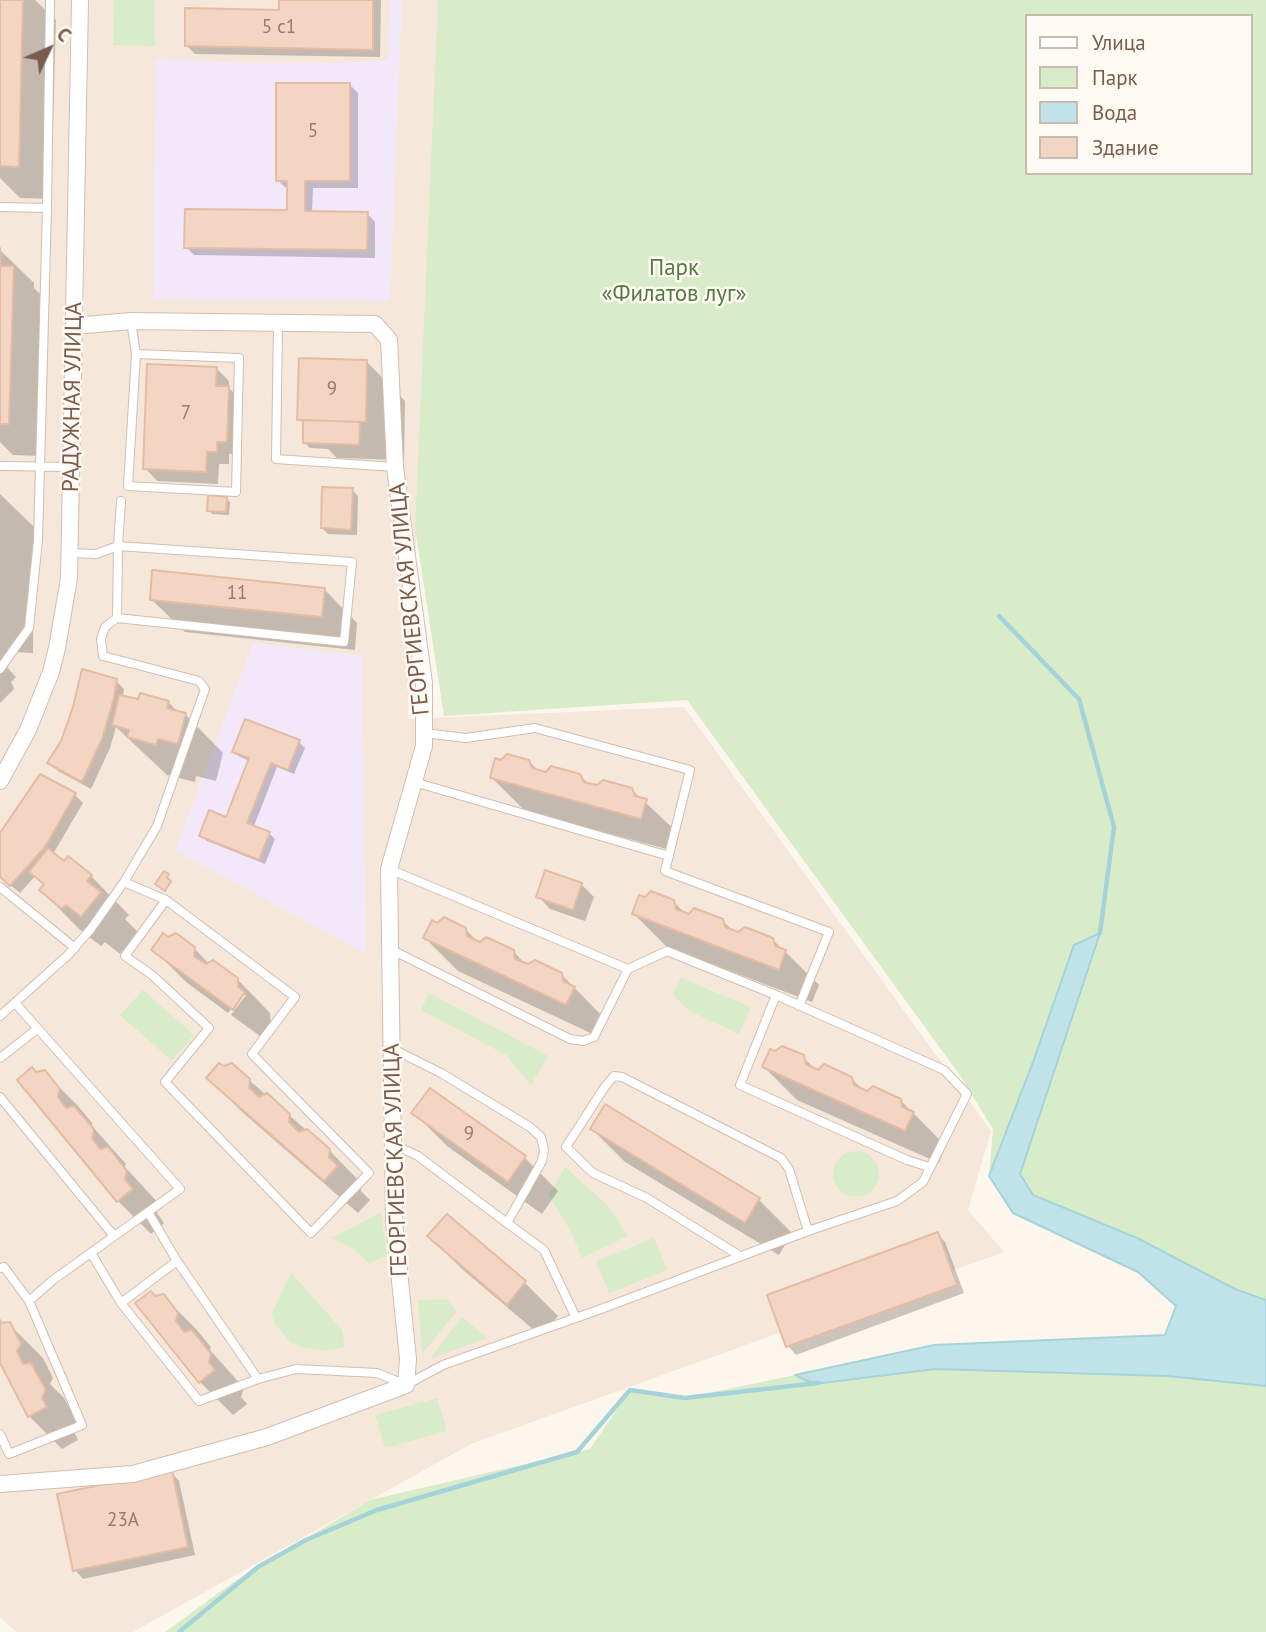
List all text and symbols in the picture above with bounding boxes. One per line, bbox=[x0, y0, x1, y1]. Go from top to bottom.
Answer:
north arrow bbox=[14, 14, 84, 84]
legend bbox=[1024, 14, 1252, 175]
house number: 5 с1 bbox=[262, 17, 296, 39]
text: С bbox=[52, 22, 76, 47]
text: Улица bbox=[1092, 29, 1146, 56]
text: Парк bbox=[1092, 64, 1138, 91]
text: Вода bbox=[1092, 99, 1137, 126]
house number: 5 bbox=[308, 121, 318, 143]
text: Здание bbox=[1092, 134, 1159, 161]
park label: Парк «Филатов луг» bbox=[602, 254, 746, 308]
street label: РАДУЖНАЯ УЛИЦА bbox=[58, 302, 88, 492]
house number: 9 bbox=[327, 379, 337, 401]
house number: 7 bbox=[181, 403, 191, 425]
street label: ГЕОРГИЕВСКАЯ УЛИЦА bbox=[384, 481, 436, 717]
house number: 11 bbox=[227, 583, 247, 605]
street label: ГЕОРГИЕВСКАЯ УЛИЦА bbox=[378, 1043, 414, 1277]
house number: 9 bbox=[464, 1124, 474, 1146]
house number: 23А bbox=[107, 1510, 139, 1532]

